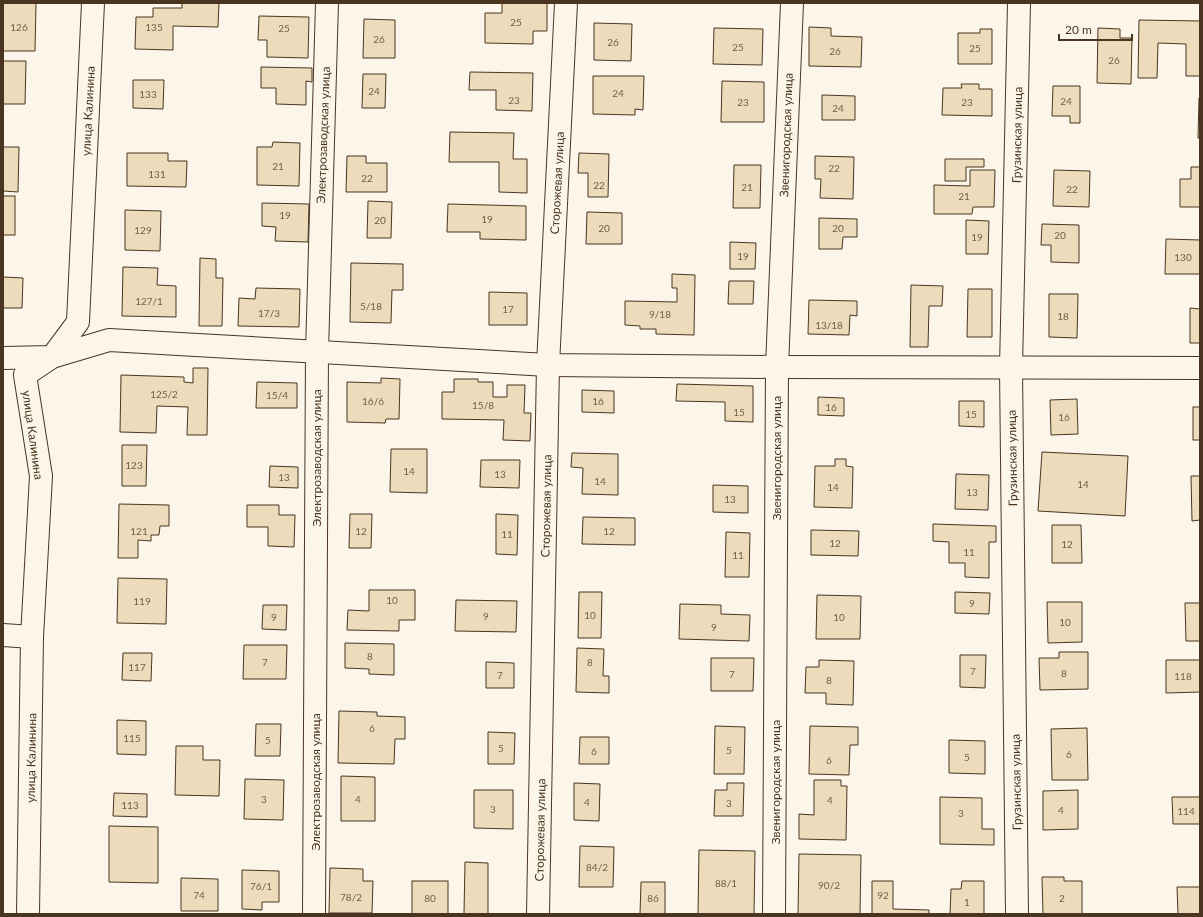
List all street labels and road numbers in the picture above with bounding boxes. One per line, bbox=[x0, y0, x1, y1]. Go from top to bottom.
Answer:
street label: улица Калинина bbox=[78, 66, 98, 156]
street label: Электрозаводская улица bbox=[313, 66, 333, 204]
street label: Звенигородская улица bbox=[776, 72, 796, 197]
street label: Грузинская улица bbox=[1009, 87, 1025, 183]
street label: Сторожевая улица bbox=[547, 131, 567, 235]
street label: улица Калинина bbox=[19, 389, 47, 481]
street label: Электрозаводская улица bbox=[309, 389, 324, 527]
street label: Звенигородская улица bbox=[769, 396, 784, 520]
street label: Грузинская улица bbox=[1004, 410, 1020, 506]
street label: Сторожевая улица bbox=[538, 454, 554, 558]
street label: улица Калинина bbox=[23, 713, 39, 803]
street label: Электрозаводская улица bbox=[308, 713, 323, 851]
street label: Звенигородская улица bbox=[768, 720, 783, 844]
street label: Грузинская улица bbox=[1008, 734, 1024, 830]
street label: Сторожевая улица bbox=[532, 778, 548, 882]

